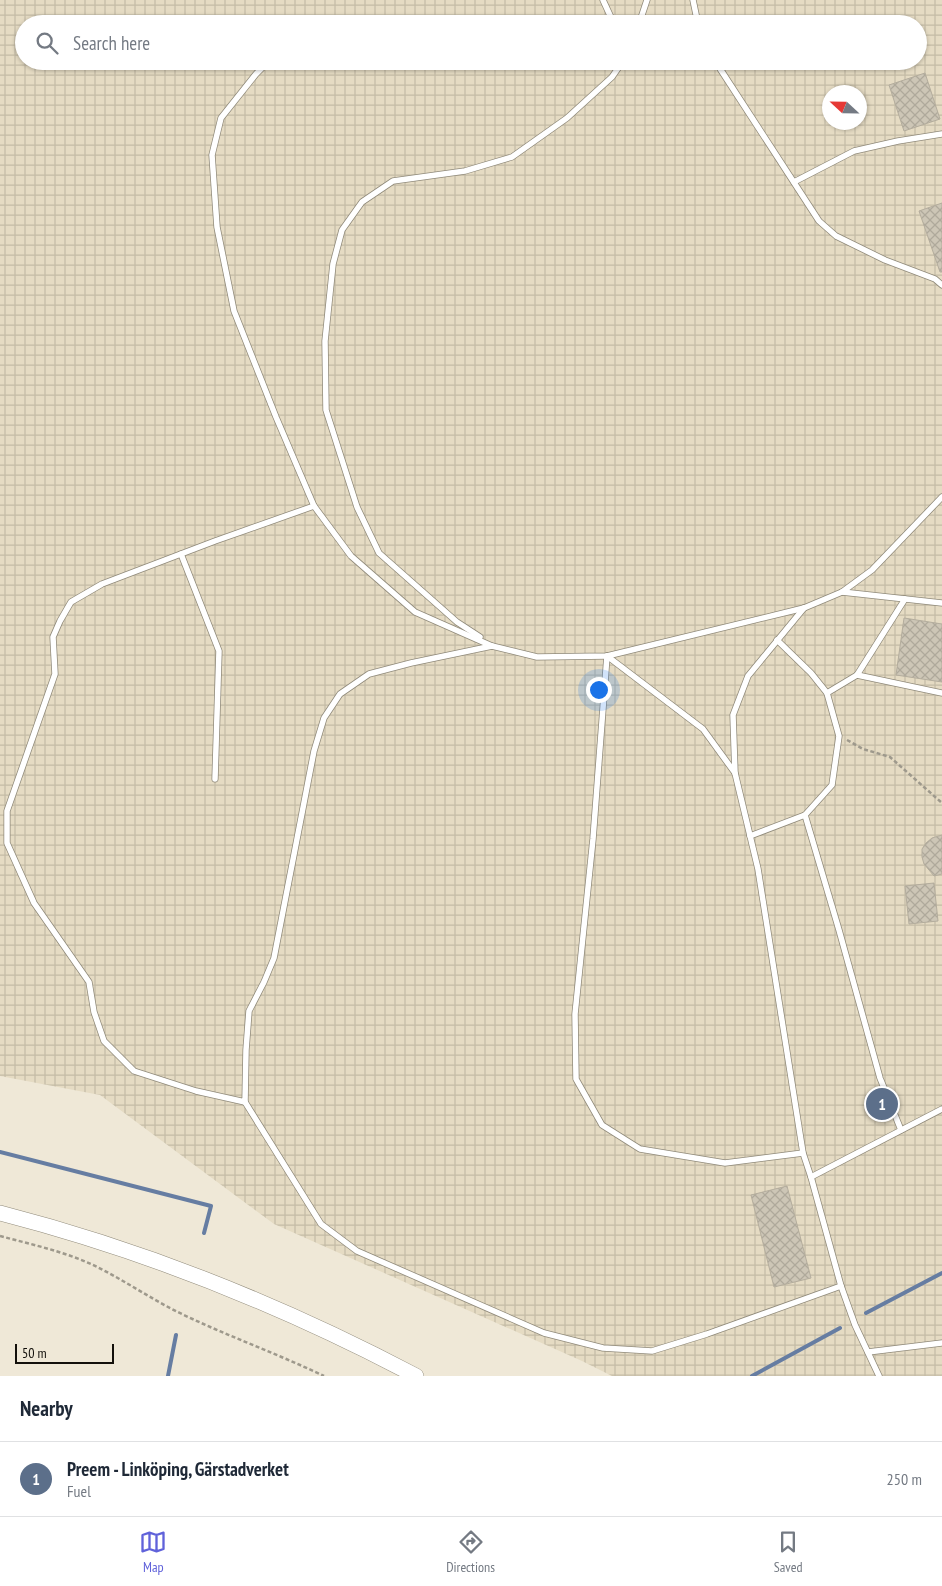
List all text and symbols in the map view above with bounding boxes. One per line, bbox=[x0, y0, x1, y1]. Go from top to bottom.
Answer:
search box bbox=[15, 15, 927, 70]
icon: search bbox=[33, 29, 61, 57]
text: Search here bbox=[73, 31, 150, 55]
north arrow bbox=[822, 85, 867, 130]
your location bbox=[586, 677, 612, 703]
pin: 1 bbox=[866, 1085, 898, 1123]
scale bar bbox=[15, 1341, 114, 1364]
text: 50 m bbox=[22, 1344, 47, 1362]
text: Nearby bbox=[20, 1395, 73, 1422]
text: Preem - Linköping, Gärstadverket bbox=[67, 1457, 289, 1481]
text: 1 bbox=[32, 1469, 40, 1489]
text: 250 m bbox=[887, 1469, 922, 1489]
text: Fuel bbox=[67, 1481, 91, 1501]
tab: Map bbox=[139, 1528, 167, 1576]
tab: Directions bbox=[446, 1528, 495, 1576]
tab: Saved bbox=[774, 1528, 803, 1576]

